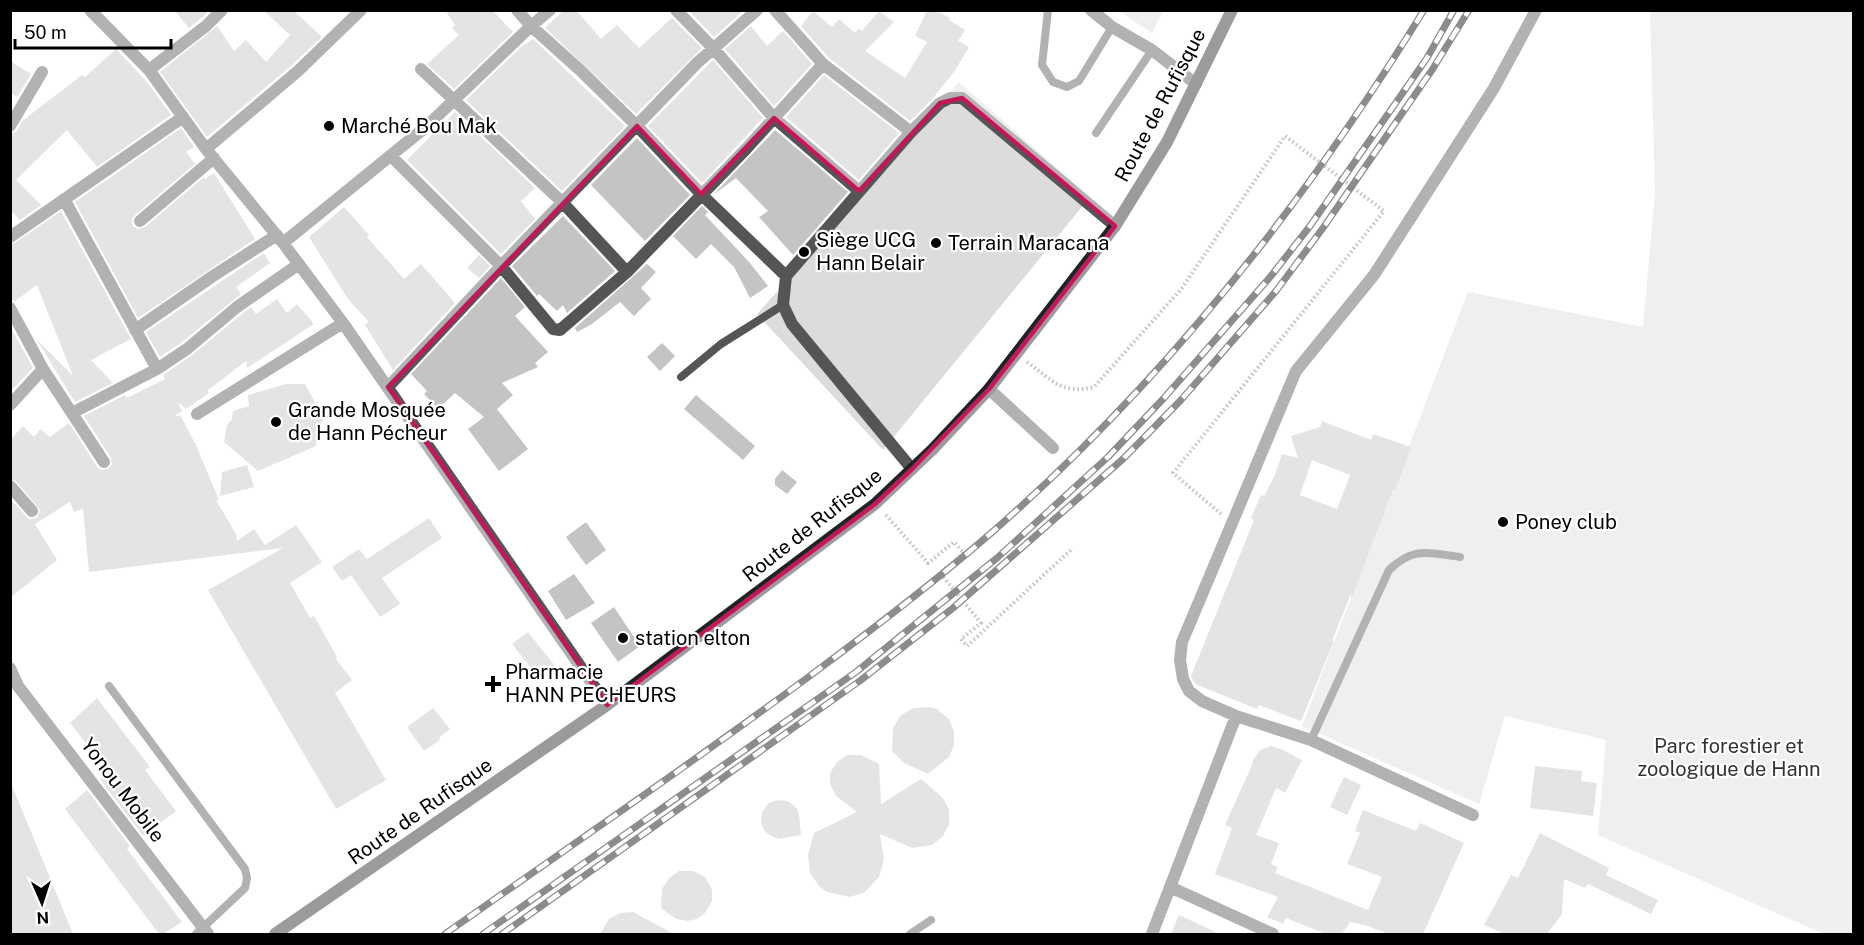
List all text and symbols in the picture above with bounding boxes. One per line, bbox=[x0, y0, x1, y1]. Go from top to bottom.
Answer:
scale bar bbox=[15, 12, 171, 50]
text: 50 m bbox=[24, 22, 67, 43]
street label: Route de Rufisque bbox=[1109, 24, 1211, 186]
place label: Marché Bou Mak bbox=[341, 114, 497, 138]
marker: Marché Bou Mak bbox=[322, 119, 336, 133]
place label: Siège UCG Hann Belair bbox=[816, 228, 925, 275]
place label: Terrain Maracana bbox=[948, 231, 1109, 255]
marker: Terrain Maracana bbox=[929, 236, 943, 250]
marker: Siège UCG Hann Belair bbox=[797, 245, 811, 259]
place label: Grande Mosquée de Hann Pécheur bbox=[288, 398, 447, 445]
marker: Grande Mosquée de Hann Pécheur bbox=[269, 415, 283, 429]
street label: Route de Rufisque bbox=[738, 463, 886, 587]
place label: Poney club bbox=[1515, 510, 1617, 534]
marker: Poney club bbox=[1496, 515, 1510, 529]
place label: station elton bbox=[635, 626, 750, 650]
marker: station elton bbox=[616, 631, 630, 645]
place label: Pharmacie HANN PECHEURS bbox=[505, 660, 677, 707]
marker: Pharmacie HANN PECHEURS bbox=[486, 677, 500, 691]
street label: Yonou Mobile bbox=[76, 733, 170, 847]
park label: Parc forestier et zoologique de Hann bbox=[1637, 734, 1821, 781]
street label: Route de Rufisque bbox=[343, 752, 497, 870]
north arrow bbox=[12, 873, 72, 933]
text: N bbox=[36, 908, 50, 927]

